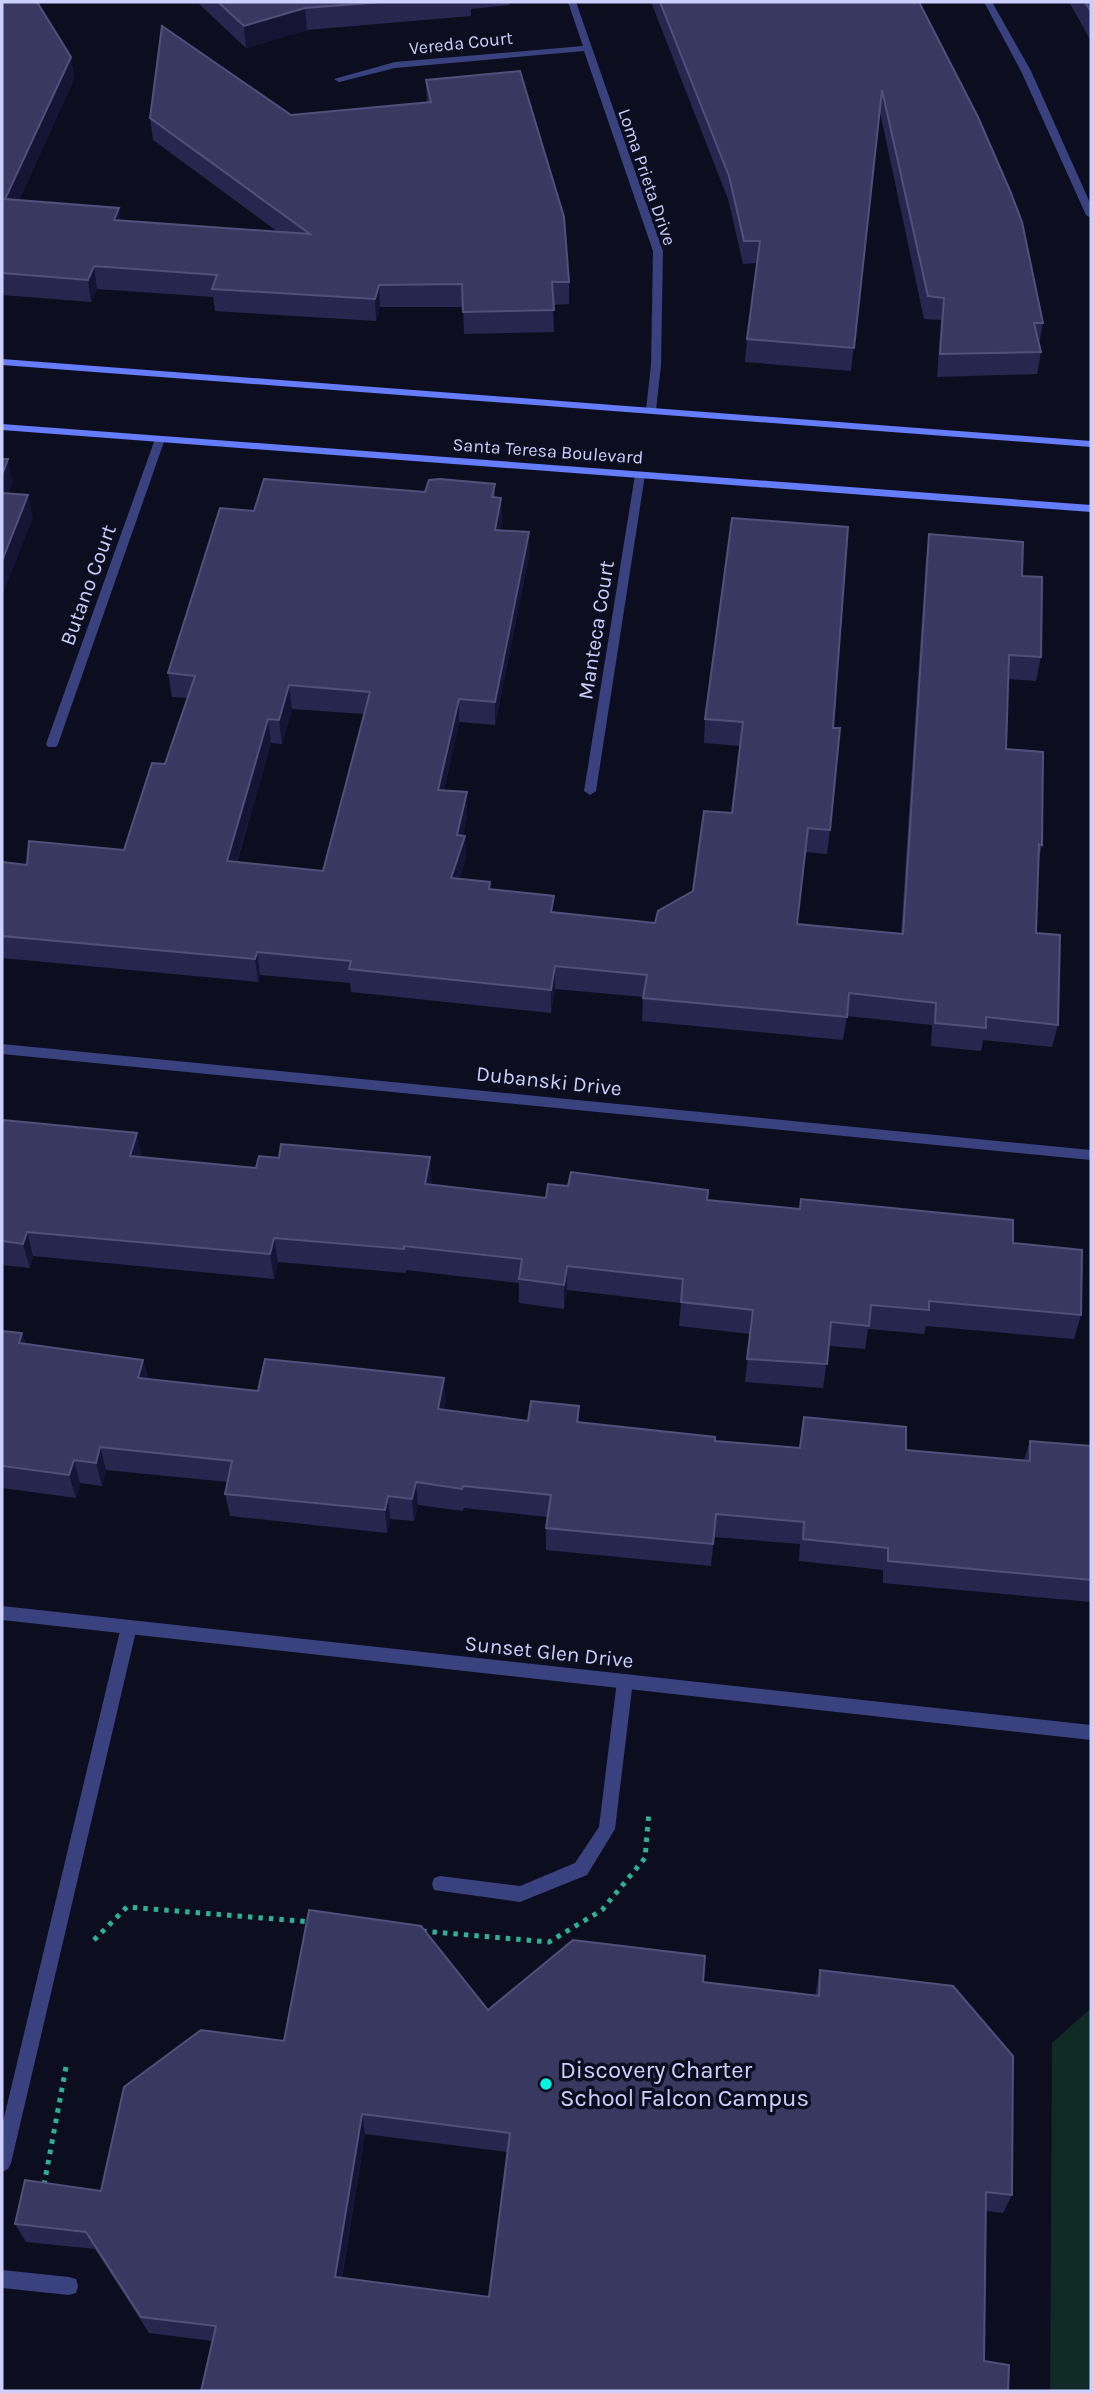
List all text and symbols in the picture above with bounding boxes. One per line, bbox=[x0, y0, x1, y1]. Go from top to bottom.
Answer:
street label: Vereda Court bbox=[408, 27, 514, 59]
street label: Loma Prieta Drive bbox=[613, 106, 681, 248]
street label: Santa Teresa Boulevard bbox=[452, 433, 644, 469]
street label: Butano Court bbox=[55, 521, 121, 649]
street label: Manteca Court bbox=[573, 559, 619, 701]
street label: Dubanski Drive bbox=[475, 1061, 623, 1101]
street label: Sunset Glen Drive bbox=[463, 1631, 635, 1673]
place label: Discovery Charter School Falcon Campus bbox=[560, 2056, 809, 2112]
marker: Discovery Charter School Falcon Campus bbox=[538, 2076, 554, 2092]

